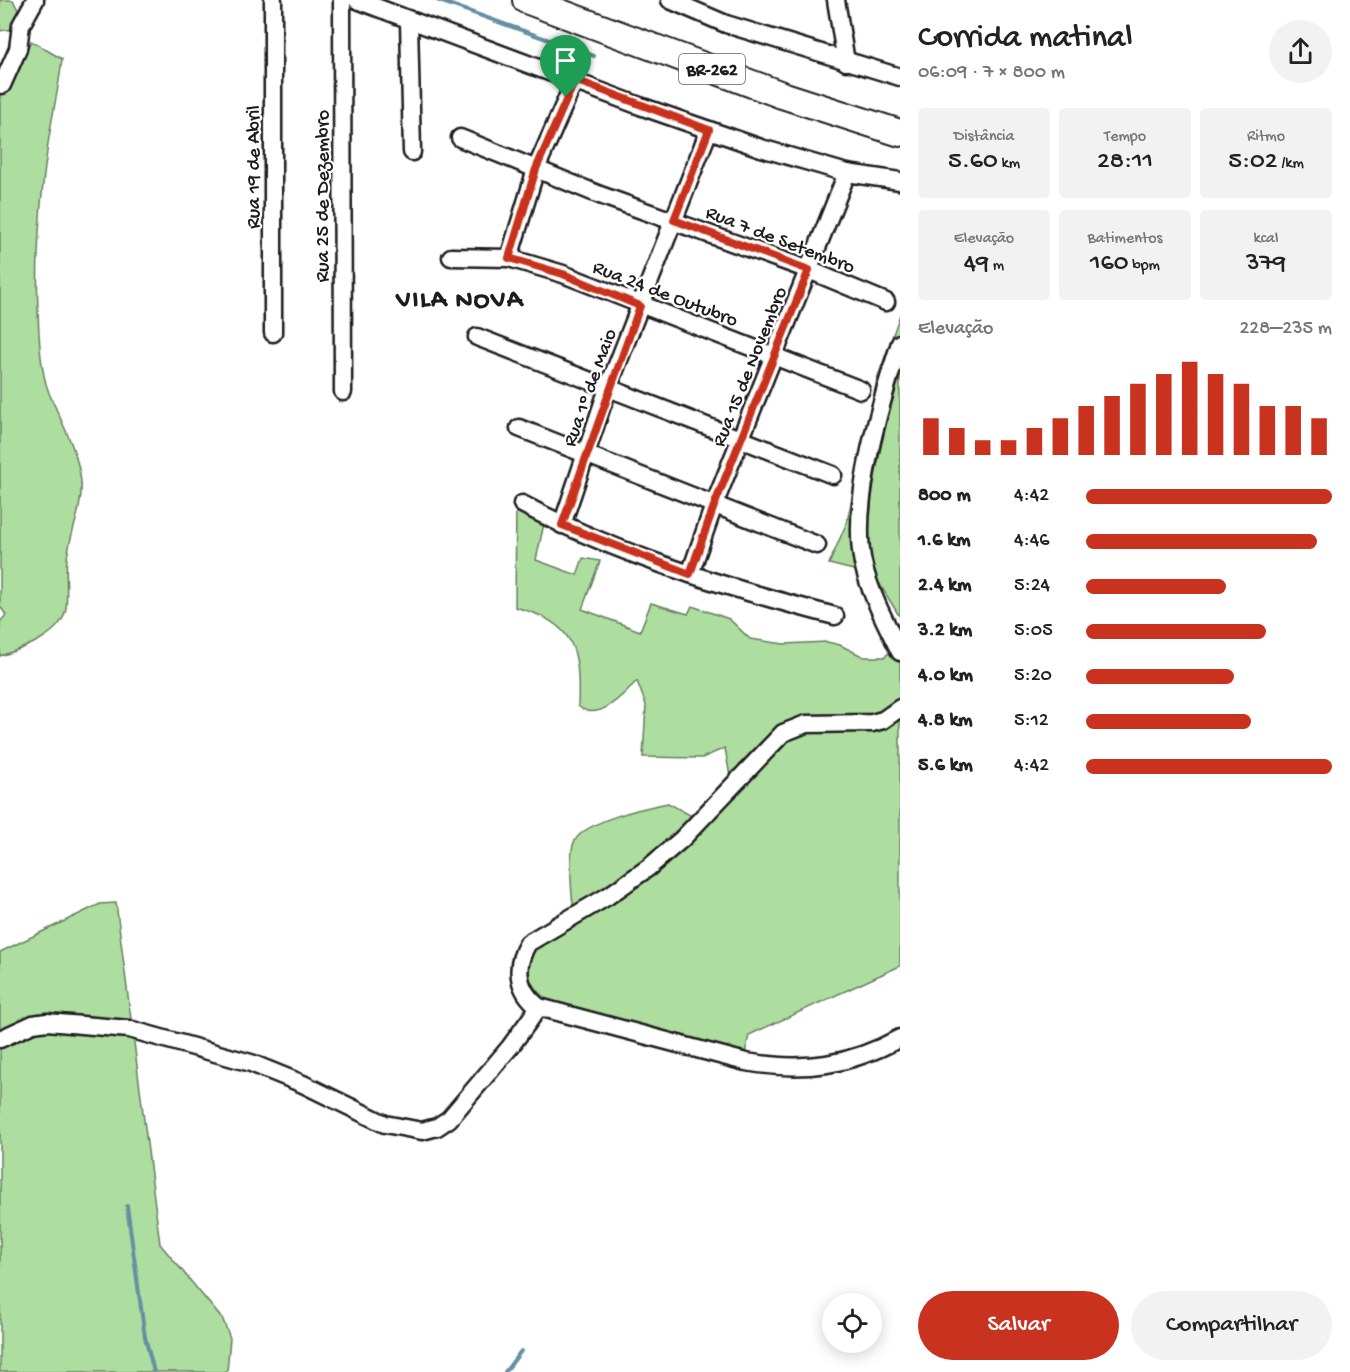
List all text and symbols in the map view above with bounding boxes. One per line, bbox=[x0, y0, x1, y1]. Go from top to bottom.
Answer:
text: Corrida matinal bbox=[918, 20, 1133, 58]
button: share bbox=[1269, 20, 1332, 83]
pin bbox=[540, 35, 591, 97]
icon: arrive bbox=[549, 44, 582, 77]
road number: BR-262 bbox=[679, 54, 745, 84]
text: 06:09 · 7 × 800 m bbox=[918, 62, 1065, 85]
street label: Rua 19 de Abril bbox=[244, 105, 267, 229]
street label: Rua 25 de Dezembro bbox=[313, 110, 336, 282]
text: Distância bbox=[954, 128, 1014, 147]
text: Tempo bbox=[1104, 128, 1146, 147]
text: Ritmo bbox=[1247, 128, 1285, 147]
text: 5.60 bbox=[948, 147, 998, 178]
text: 28:11 bbox=[1097, 147, 1153, 178]
text: 5:02 bbox=[1228, 147, 1278, 178]
text: km bbox=[998, 155, 1020, 174]
text: /km bbox=[1278, 155, 1304, 174]
street label: Rua 7 de Setembro bbox=[702, 202, 858, 280]
text: Elevação bbox=[954, 230, 1014, 249]
text: Batimentos bbox=[1087, 230, 1163, 249]
text: kcal bbox=[1254, 230, 1278, 249]
text: 49 bbox=[964, 249, 989, 280]
text: 160 bbox=[1090, 249, 1128, 280]
text: 379 bbox=[1246, 249, 1286, 280]
street label: Rua 24 de Outubro bbox=[589, 257, 741, 334]
text: m bbox=[989, 257, 1004, 276]
text: bpm bbox=[1128, 257, 1160, 276]
street label: Rua 15 de Novembro bbox=[709, 284, 794, 451]
district label: VILA NOVA bbox=[395, 286, 524, 317]
text: Elevação bbox=[918, 318, 993, 341]
text: 228–235 m bbox=[1240, 318, 1332, 341]
street label: Rua 1º de Maio bbox=[559, 326, 623, 450]
text: 800 m bbox=[918, 485, 971, 508]
text: 4:42 bbox=[1014, 485, 1049, 508]
text: 1.6 km bbox=[918, 530, 970, 553]
text: 4:46 bbox=[1014, 530, 1049, 553]
text: 2.4 km bbox=[918, 575, 971, 598]
text: 5:24 bbox=[1014, 575, 1050, 598]
text: 3.2 km bbox=[918, 620, 972, 643]
text: 5:05 bbox=[1014, 620, 1053, 643]
text: 4.0 km bbox=[918, 665, 973, 688]
text: 5:20 bbox=[1014, 665, 1052, 688]
text: 4.8 km bbox=[918, 710, 973, 733]
text: 5:12 bbox=[1014, 710, 1049, 733]
text: 5.6 km bbox=[918, 755, 973, 778]
text: 4:42 bbox=[1014, 755, 1049, 778]
button: Salvar bbox=[918, 1291, 1119, 1360]
button: Compartilhar bbox=[1131, 1291, 1332, 1360]
map controls bbox=[822, 1293, 882, 1353]
button: locate bbox=[822, 1293, 882, 1353]

